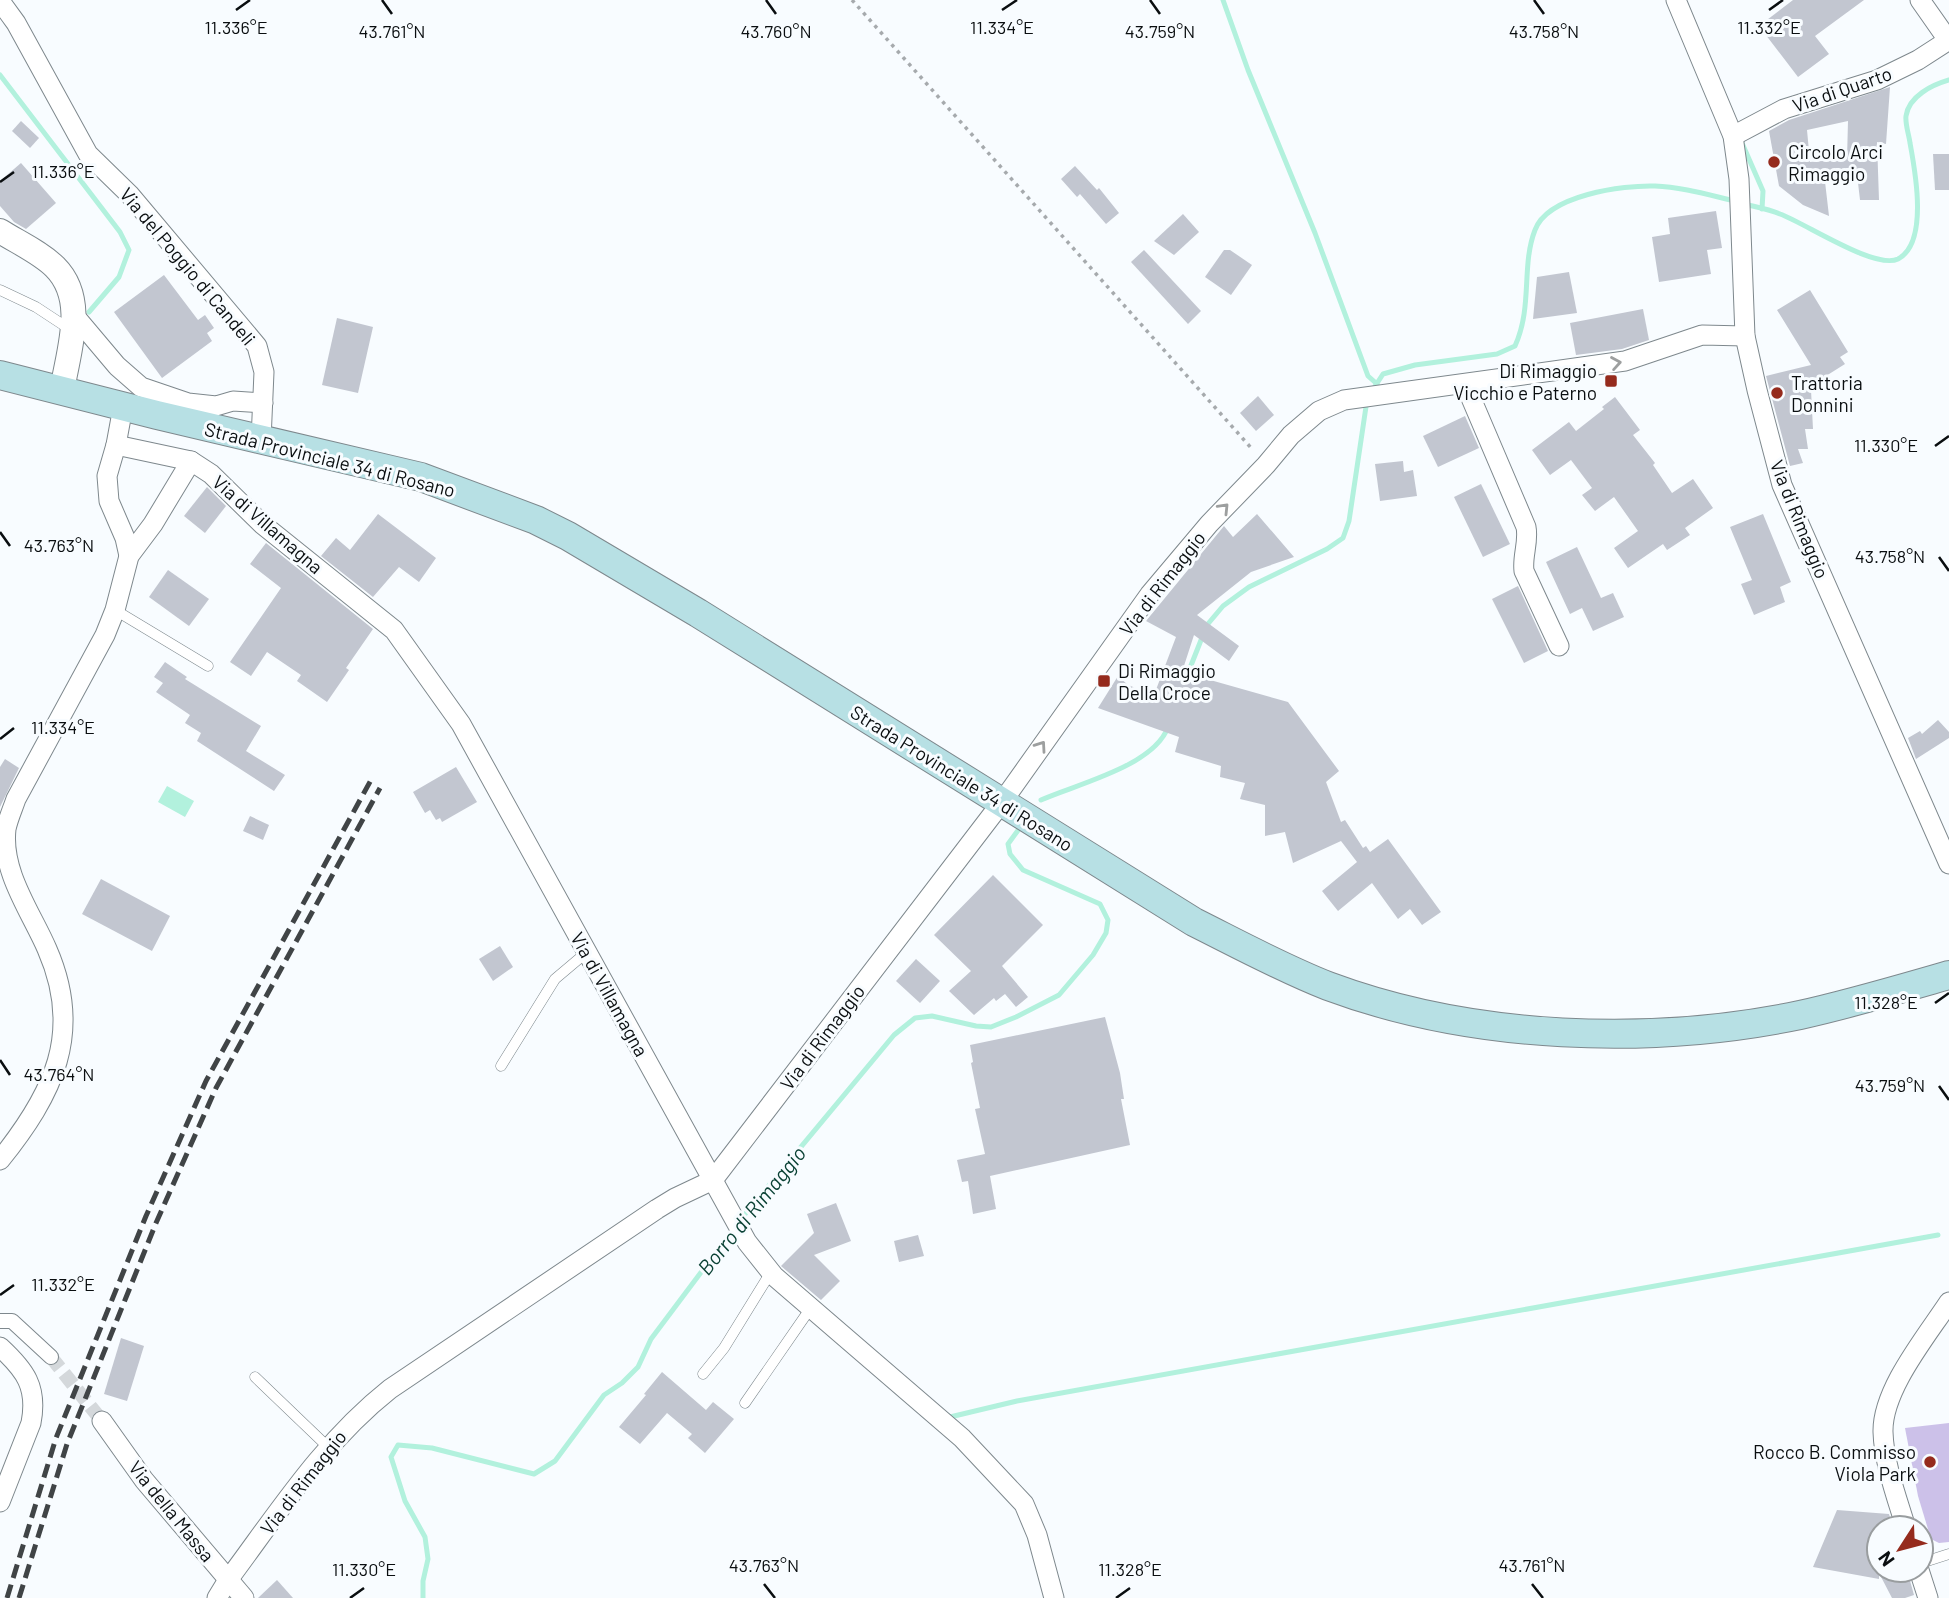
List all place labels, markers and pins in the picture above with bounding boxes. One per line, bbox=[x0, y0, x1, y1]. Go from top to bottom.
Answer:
place label: Circolo Arci Rimaggio bbox=[1788, 140, 1883, 185]
marker: Circolo Arci Rimaggio bbox=[1766, 154, 1782, 170]
place label: Di Rimaggio Vicchio e Paterno bbox=[1453, 359, 1597, 404]
place label: Trattoria Donnini bbox=[1791, 371, 1863, 416]
marker: Di Rimaggio Vicchio e Paterno bbox=[1603, 373, 1619, 389]
marker: Trattoria Donnini bbox=[1769, 385, 1785, 401]
place label: Di Rimaggio Della Croce bbox=[1118, 659, 1216, 704]
marker: Di Rimaggio Della Croce bbox=[1096, 673, 1112, 689]
place label: Rocco B. Commisso Viola Park bbox=[1753, 1440, 1916, 1485]
marker: Rocco B. Commisso Viola Park bbox=[1922, 1454, 1938, 1470]

